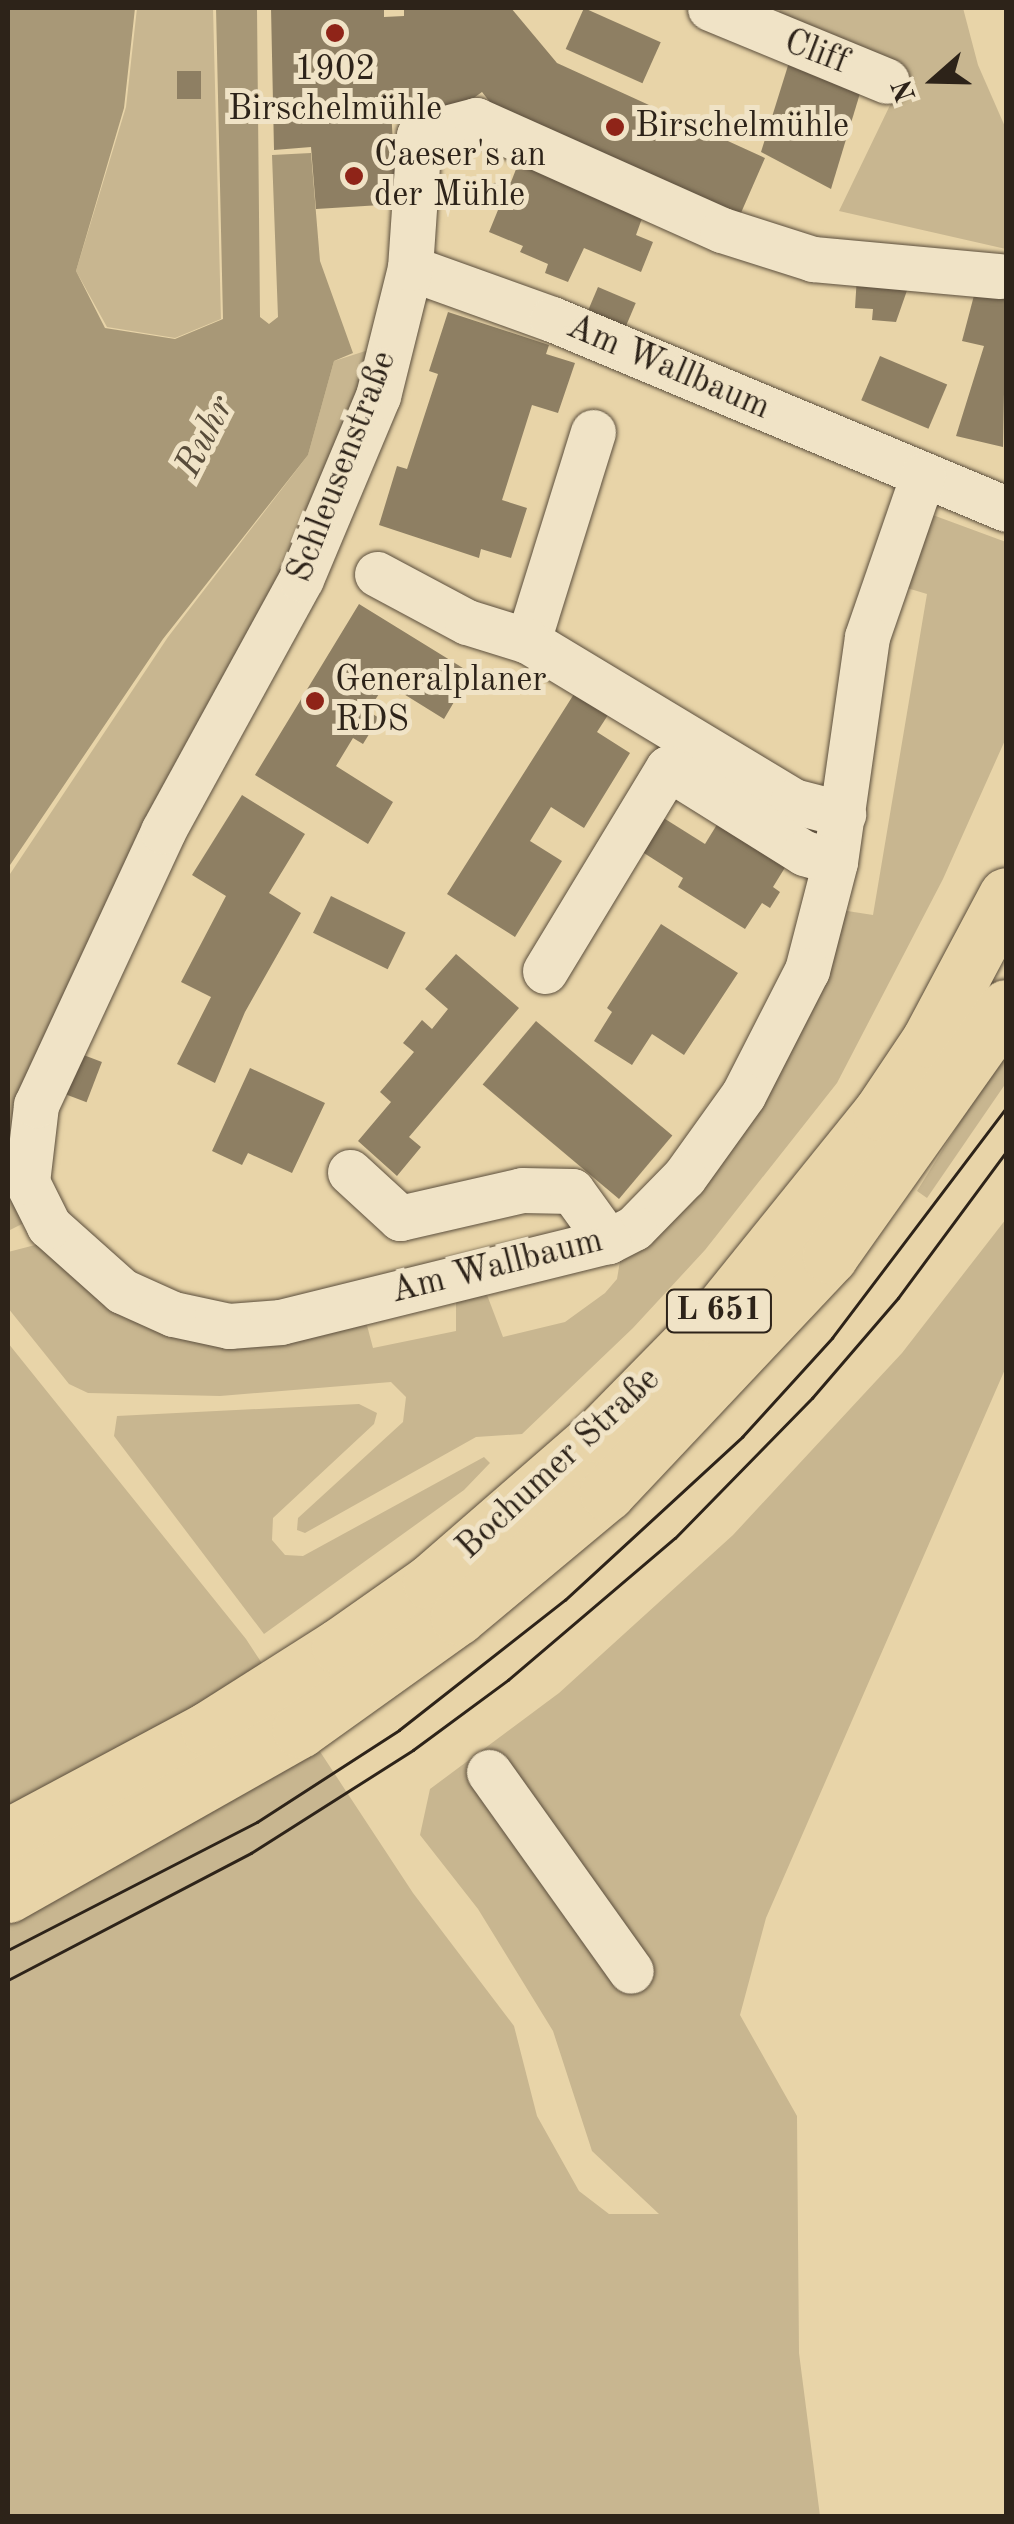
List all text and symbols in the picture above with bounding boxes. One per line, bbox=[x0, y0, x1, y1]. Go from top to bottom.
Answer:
marker: 1902 Birschelmühle bbox=[324, 22, 346, 44]
street label: Cliff bbox=[778, 22, 854, 84]
north arrow bbox=[884, 30, 984, 130]
place label: 1902 Birschelmühle bbox=[228, 49, 442, 131]
text: N bbox=[889, 75, 923, 105]
place label: Birschelmühle bbox=[635, 106, 849, 148]
marker: Birschelmühle bbox=[604, 116, 626, 138]
place label: Caeser's an der Mühle bbox=[374, 135, 546, 217]
marker: Caeser's an der Mühle bbox=[343, 165, 365, 187]
street label: Am Wallbaum bbox=[560, 306, 776, 430]
street label: Schleusenstraße bbox=[280, 346, 406, 588]
water label: Ruhr bbox=[166, 389, 246, 485]
place label: Generalplaner RDS bbox=[335, 660, 547, 742]
marker: Generalplaner RDS bbox=[304, 690, 326, 712]
street label: Am Wallbaum bbox=[387, 1220, 607, 1314]
road number: L 651 bbox=[664, 1284, 774, 1338]
street label: Bochumer Straße bbox=[449, 1359, 669, 1569]

